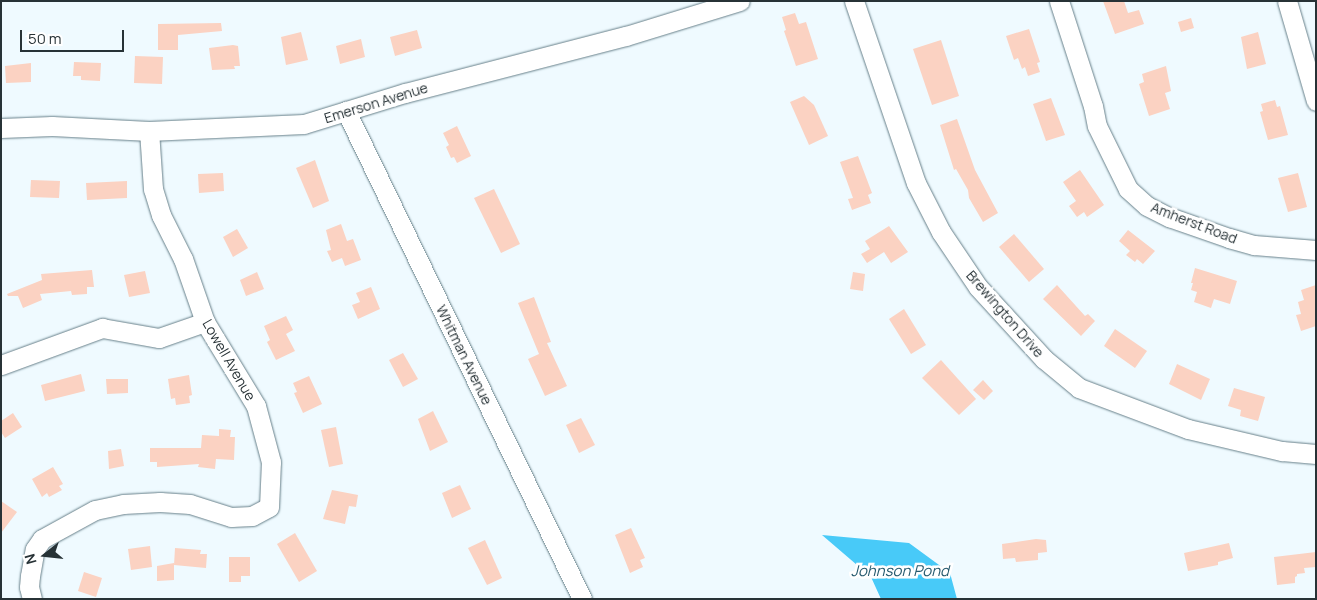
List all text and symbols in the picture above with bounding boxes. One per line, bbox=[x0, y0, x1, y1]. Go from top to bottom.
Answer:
scale bar bbox=[22, 20, 126, 52]
text: 50 m bbox=[28, 28, 62, 49]
street label: Emerson Avenue bbox=[322, 79, 430, 127]
street label: Amherst Road bbox=[1149, 199, 1239, 247]
street label: Brewington Drive bbox=[963, 267, 1047, 361]
street label: Whitman Avenue bbox=[433, 302, 495, 408]
street label: Lowell Avenue bbox=[199, 316, 259, 404]
north arrow bbox=[20, 530, 70, 580]
text: N bbox=[20, 552, 41, 567]
water label: Johnson Pond bbox=[851, 562, 949, 580]

